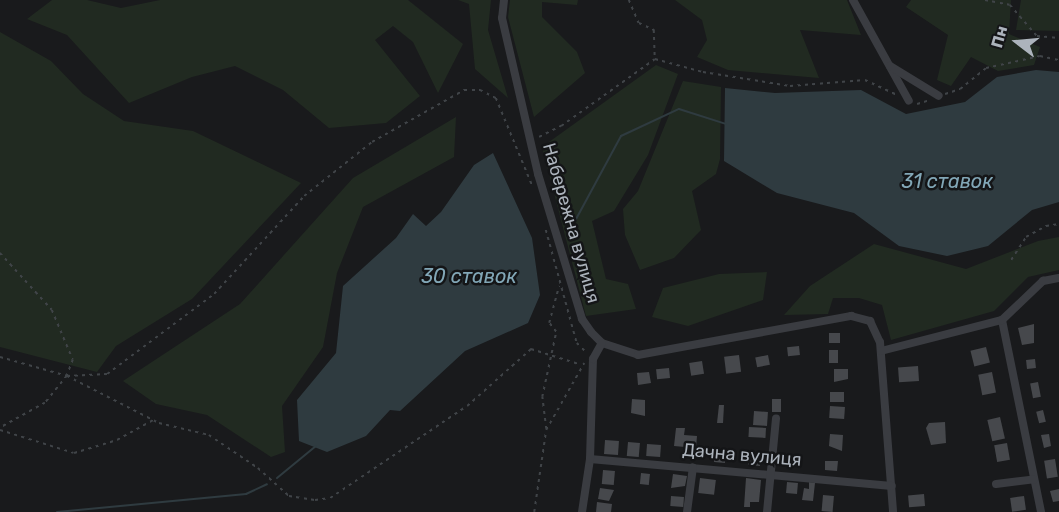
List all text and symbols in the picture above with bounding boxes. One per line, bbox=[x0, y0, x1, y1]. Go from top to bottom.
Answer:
north arrow bbox=[987, 12, 1047, 72]
text: Пн bbox=[987, 24, 1011, 50]
street label: Набережна вулиця bbox=[538, 140, 604, 306]
water label: 31 ставок bbox=[901, 169, 993, 193]
water label: 30 ставок bbox=[421, 264, 517, 288]
street label: Дачна вулиця bbox=[681, 439, 803, 471]

